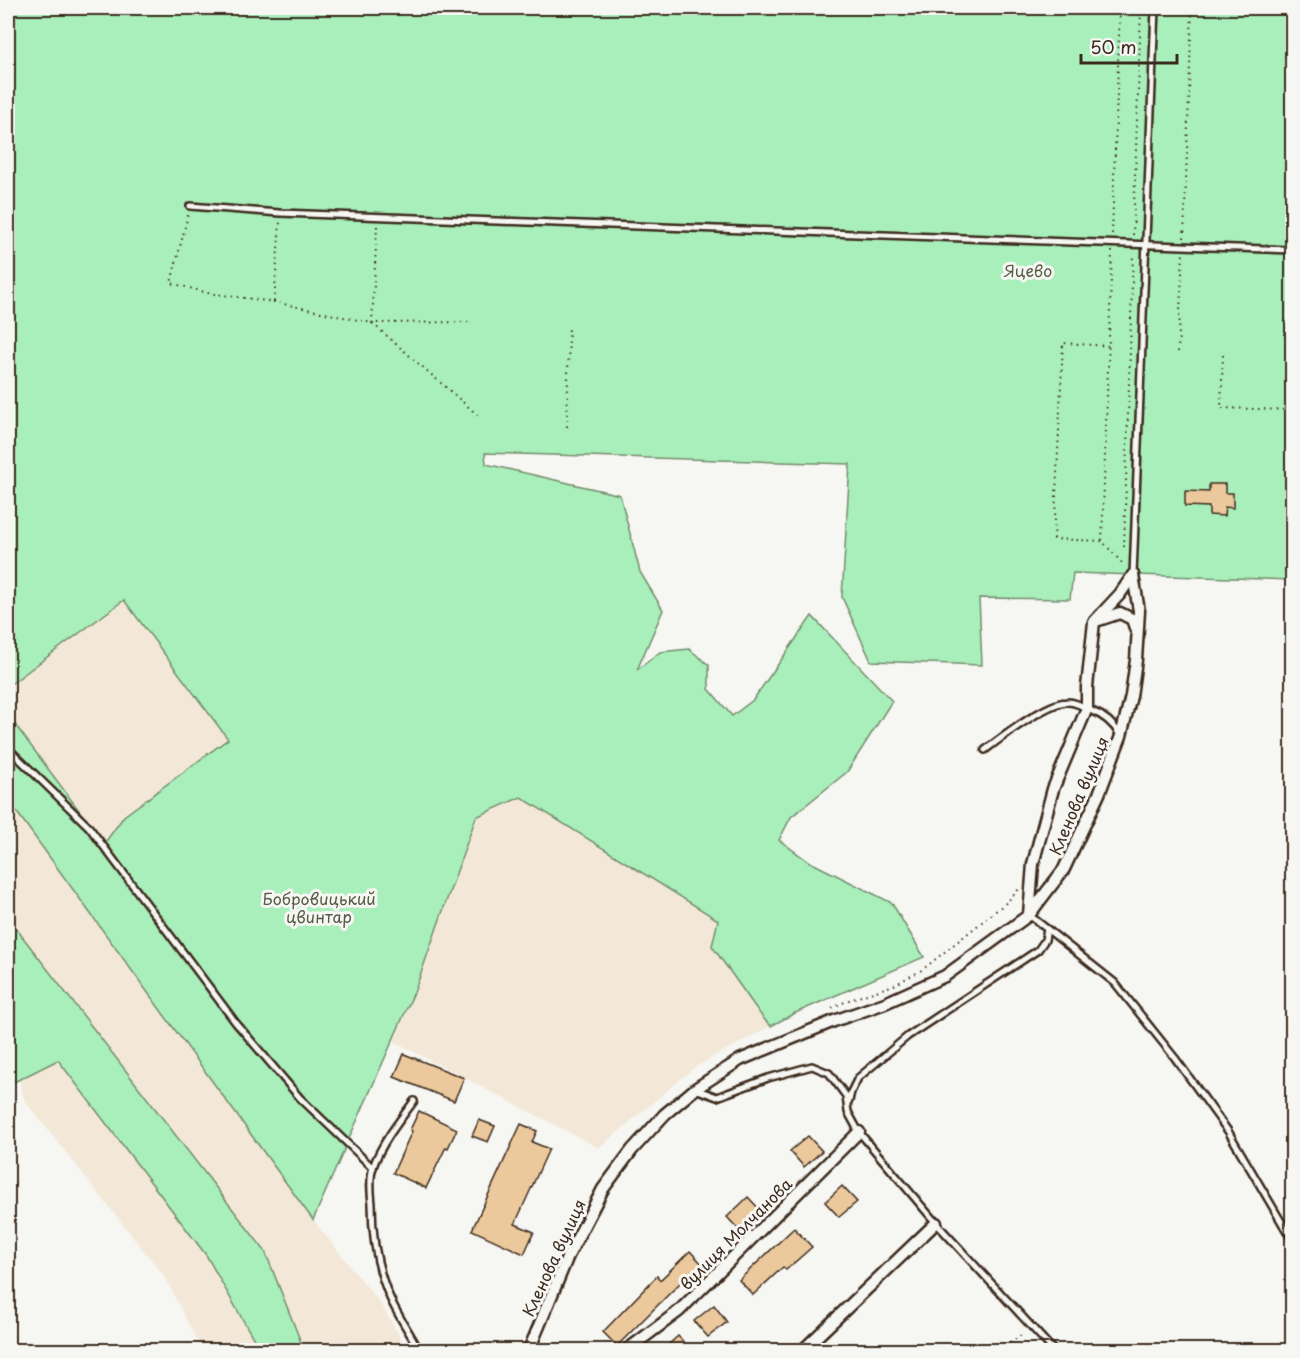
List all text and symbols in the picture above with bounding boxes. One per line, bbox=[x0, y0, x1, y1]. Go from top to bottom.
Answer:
scale bar bbox=[1081, 27, 1177, 65]
text: 50 m bbox=[1090, 33, 1137, 60]
park label: Яцево bbox=[1003, 258, 1052, 282]
street label: Кленова вулиця bbox=[1042, 732, 1114, 859]
park label: Бобровицький цвинтар bbox=[262, 886, 376, 928]
street label: вулиця Молчанова bbox=[674, 1172, 797, 1295]
street label: Кленова вулиця bbox=[515, 1195, 591, 1320]

